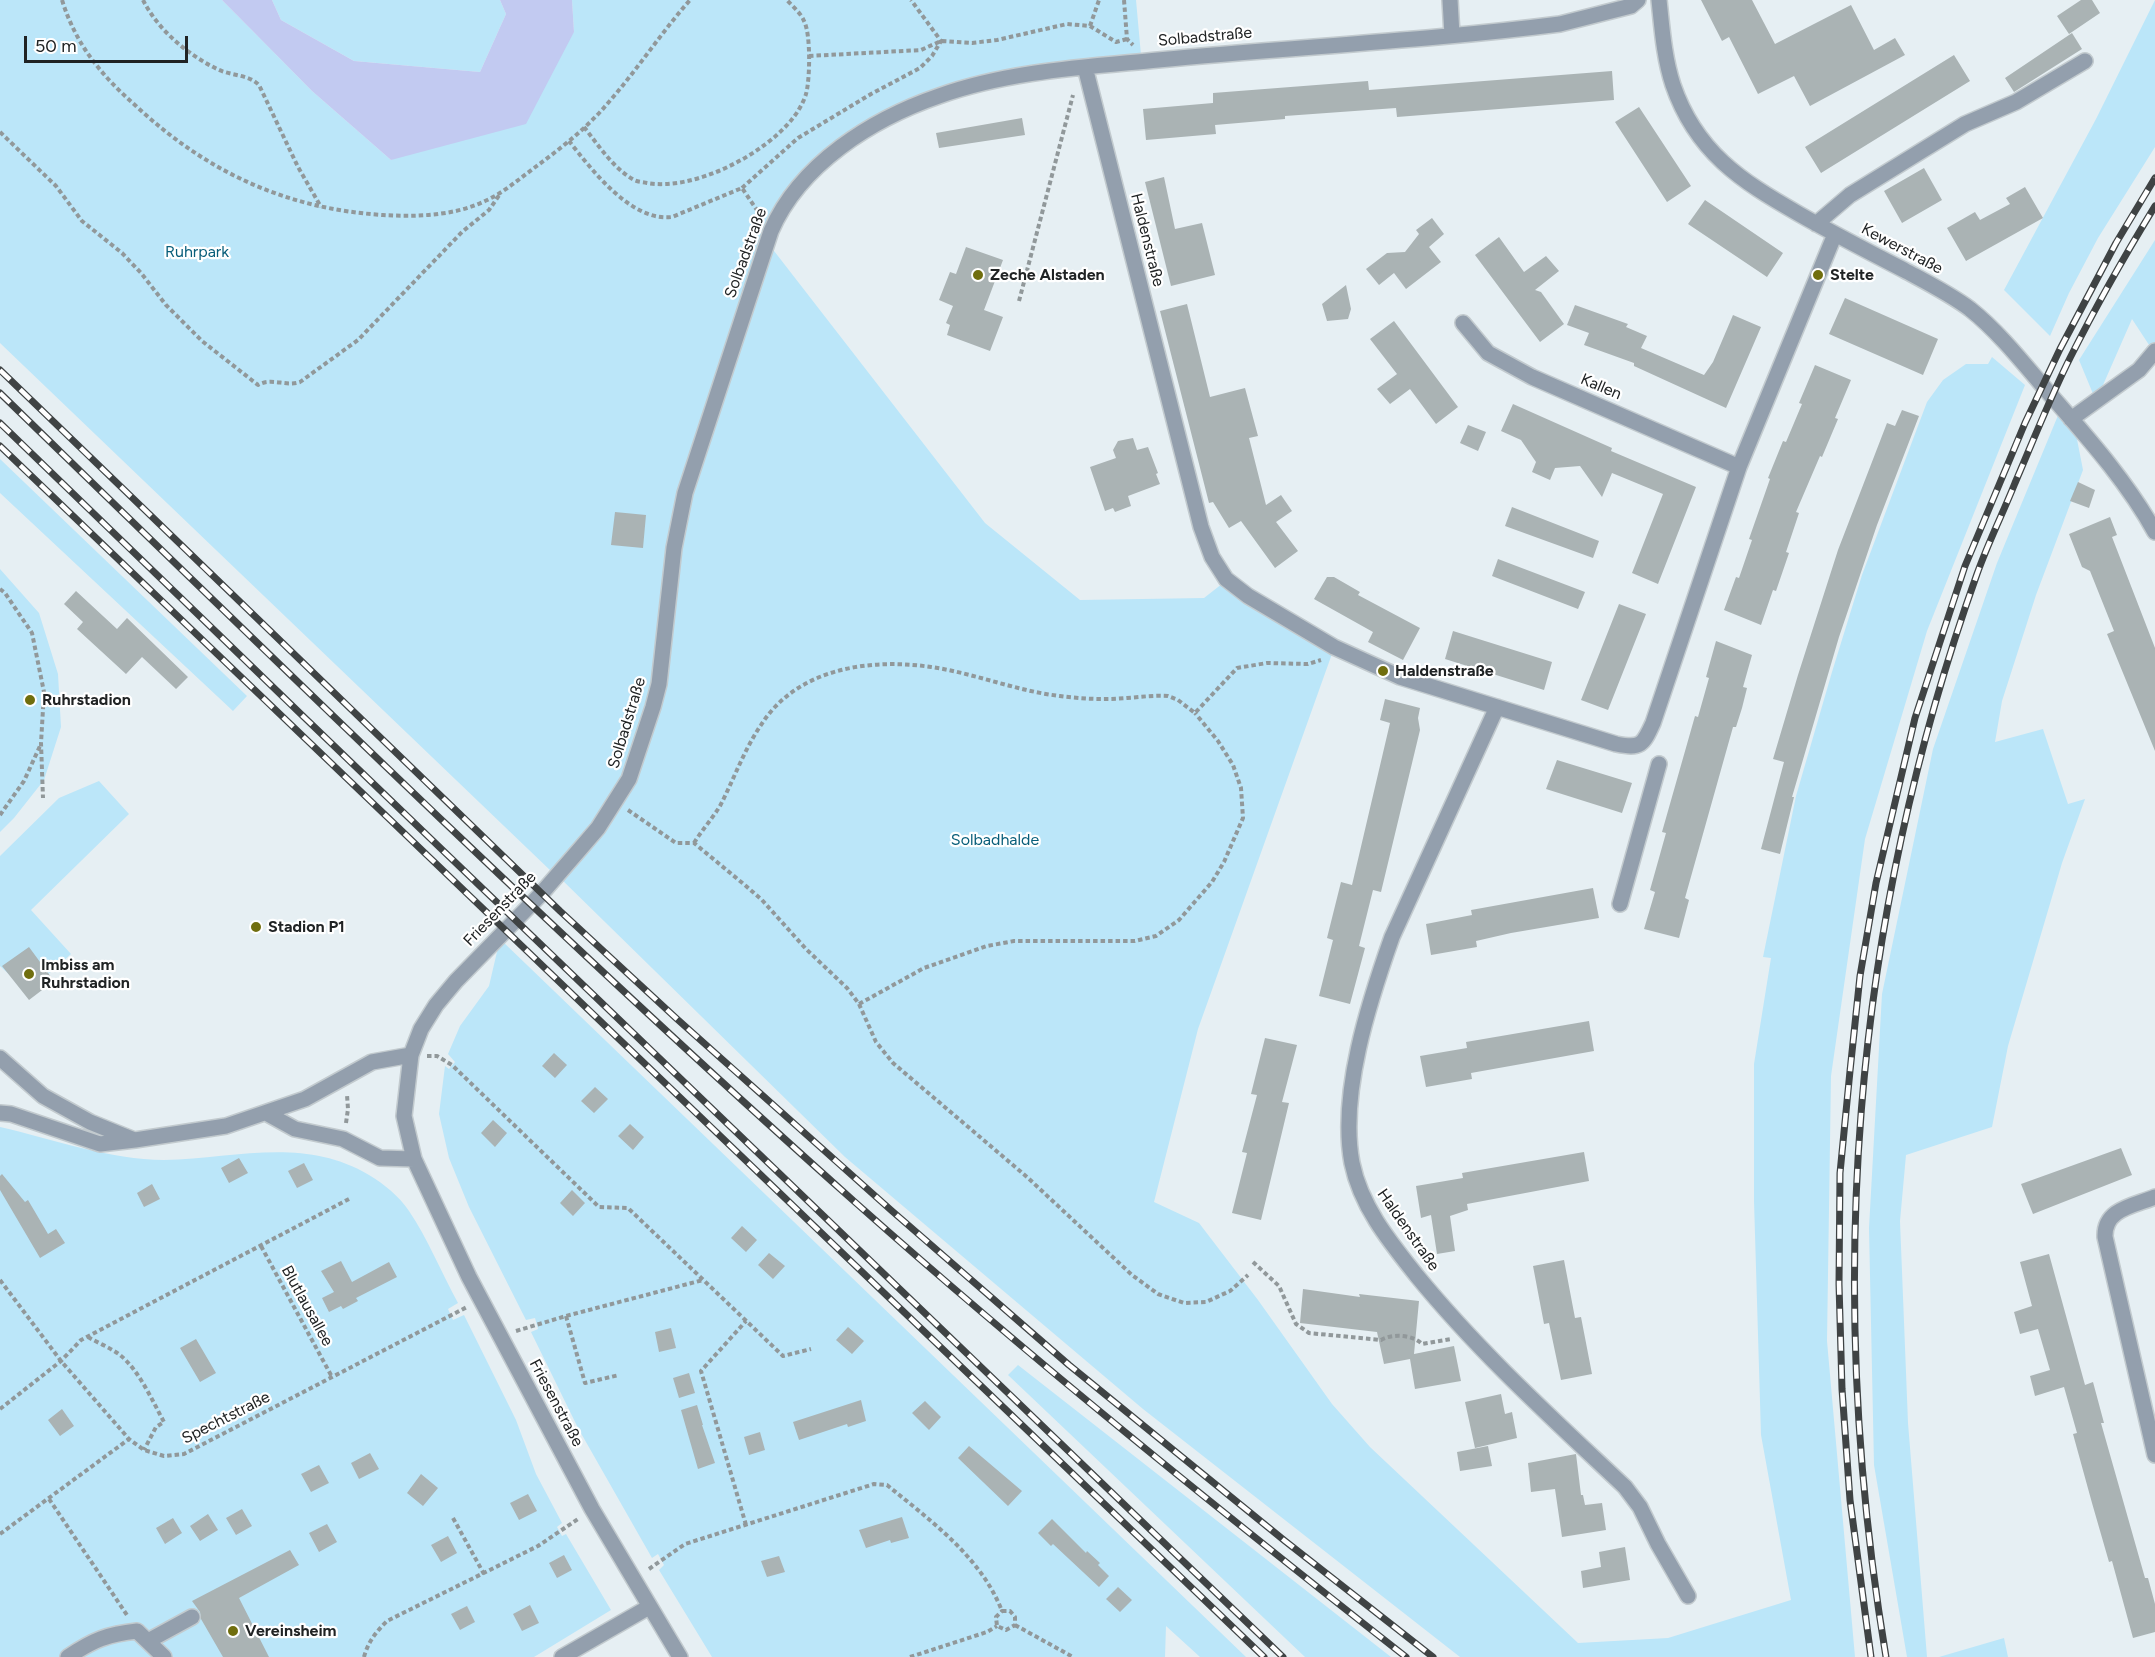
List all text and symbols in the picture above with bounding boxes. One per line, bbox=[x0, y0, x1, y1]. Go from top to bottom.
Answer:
street label: Solbadstraße bbox=[1157, 23, 1253, 51]
scale bar bbox=[27, 24, 190, 62]
text: 50 m bbox=[35, 35, 77, 57]
street label: Haldenstraße bbox=[1126, 191, 1168, 289]
street label: Solbadstraße bbox=[721, 205, 771, 301]
street label: Kewerstraße bbox=[1858, 220, 1946, 278]
park label: Ruhrpark bbox=[165, 242, 229, 262]
place label: Zeche Alstaden bbox=[990, 265, 1105, 285]
place label: Stelte bbox=[1830, 265, 1874, 285]
marker: Zeche Alstaden bbox=[971, 268, 985, 282]
marker: Stelte bbox=[1811, 268, 1825, 282]
street label: Kallen bbox=[1578, 370, 1624, 404]
place label: Haldenstraße bbox=[1395, 661, 1494, 681]
marker: Haldenstraße bbox=[1376, 664, 1390, 678]
street label: Solbadstraße bbox=[604, 675, 650, 771]
place label: Ruhrstadion bbox=[42, 690, 131, 710]
marker: Ruhrstadion bbox=[23, 693, 37, 707]
park label: Solbadhalde bbox=[951, 830, 1039, 850]
street label: Friesenstraße bbox=[460, 868, 540, 950]
place label: Stadion P1 bbox=[268, 917, 345, 937]
marker: Stadion P1 bbox=[249, 920, 263, 934]
place label: Imbiss am Ruhrstadion bbox=[41, 955, 130, 993]
marker: Imbiss am Ruhrstadion bbox=[22, 967, 36, 981]
street label: Haldenstraße bbox=[1373, 1185, 1443, 1275]
street label: Blutlausallee bbox=[277, 1262, 337, 1350]
street label: Friesenstraße bbox=[525, 1356, 587, 1450]
street label: Spechtstraße bbox=[179, 1388, 273, 1448]
place label: Vereinsheim bbox=[245, 1621, 337, 1641]
marker: Vereinsheim bbox=[226, 1624, 240, 1638]

